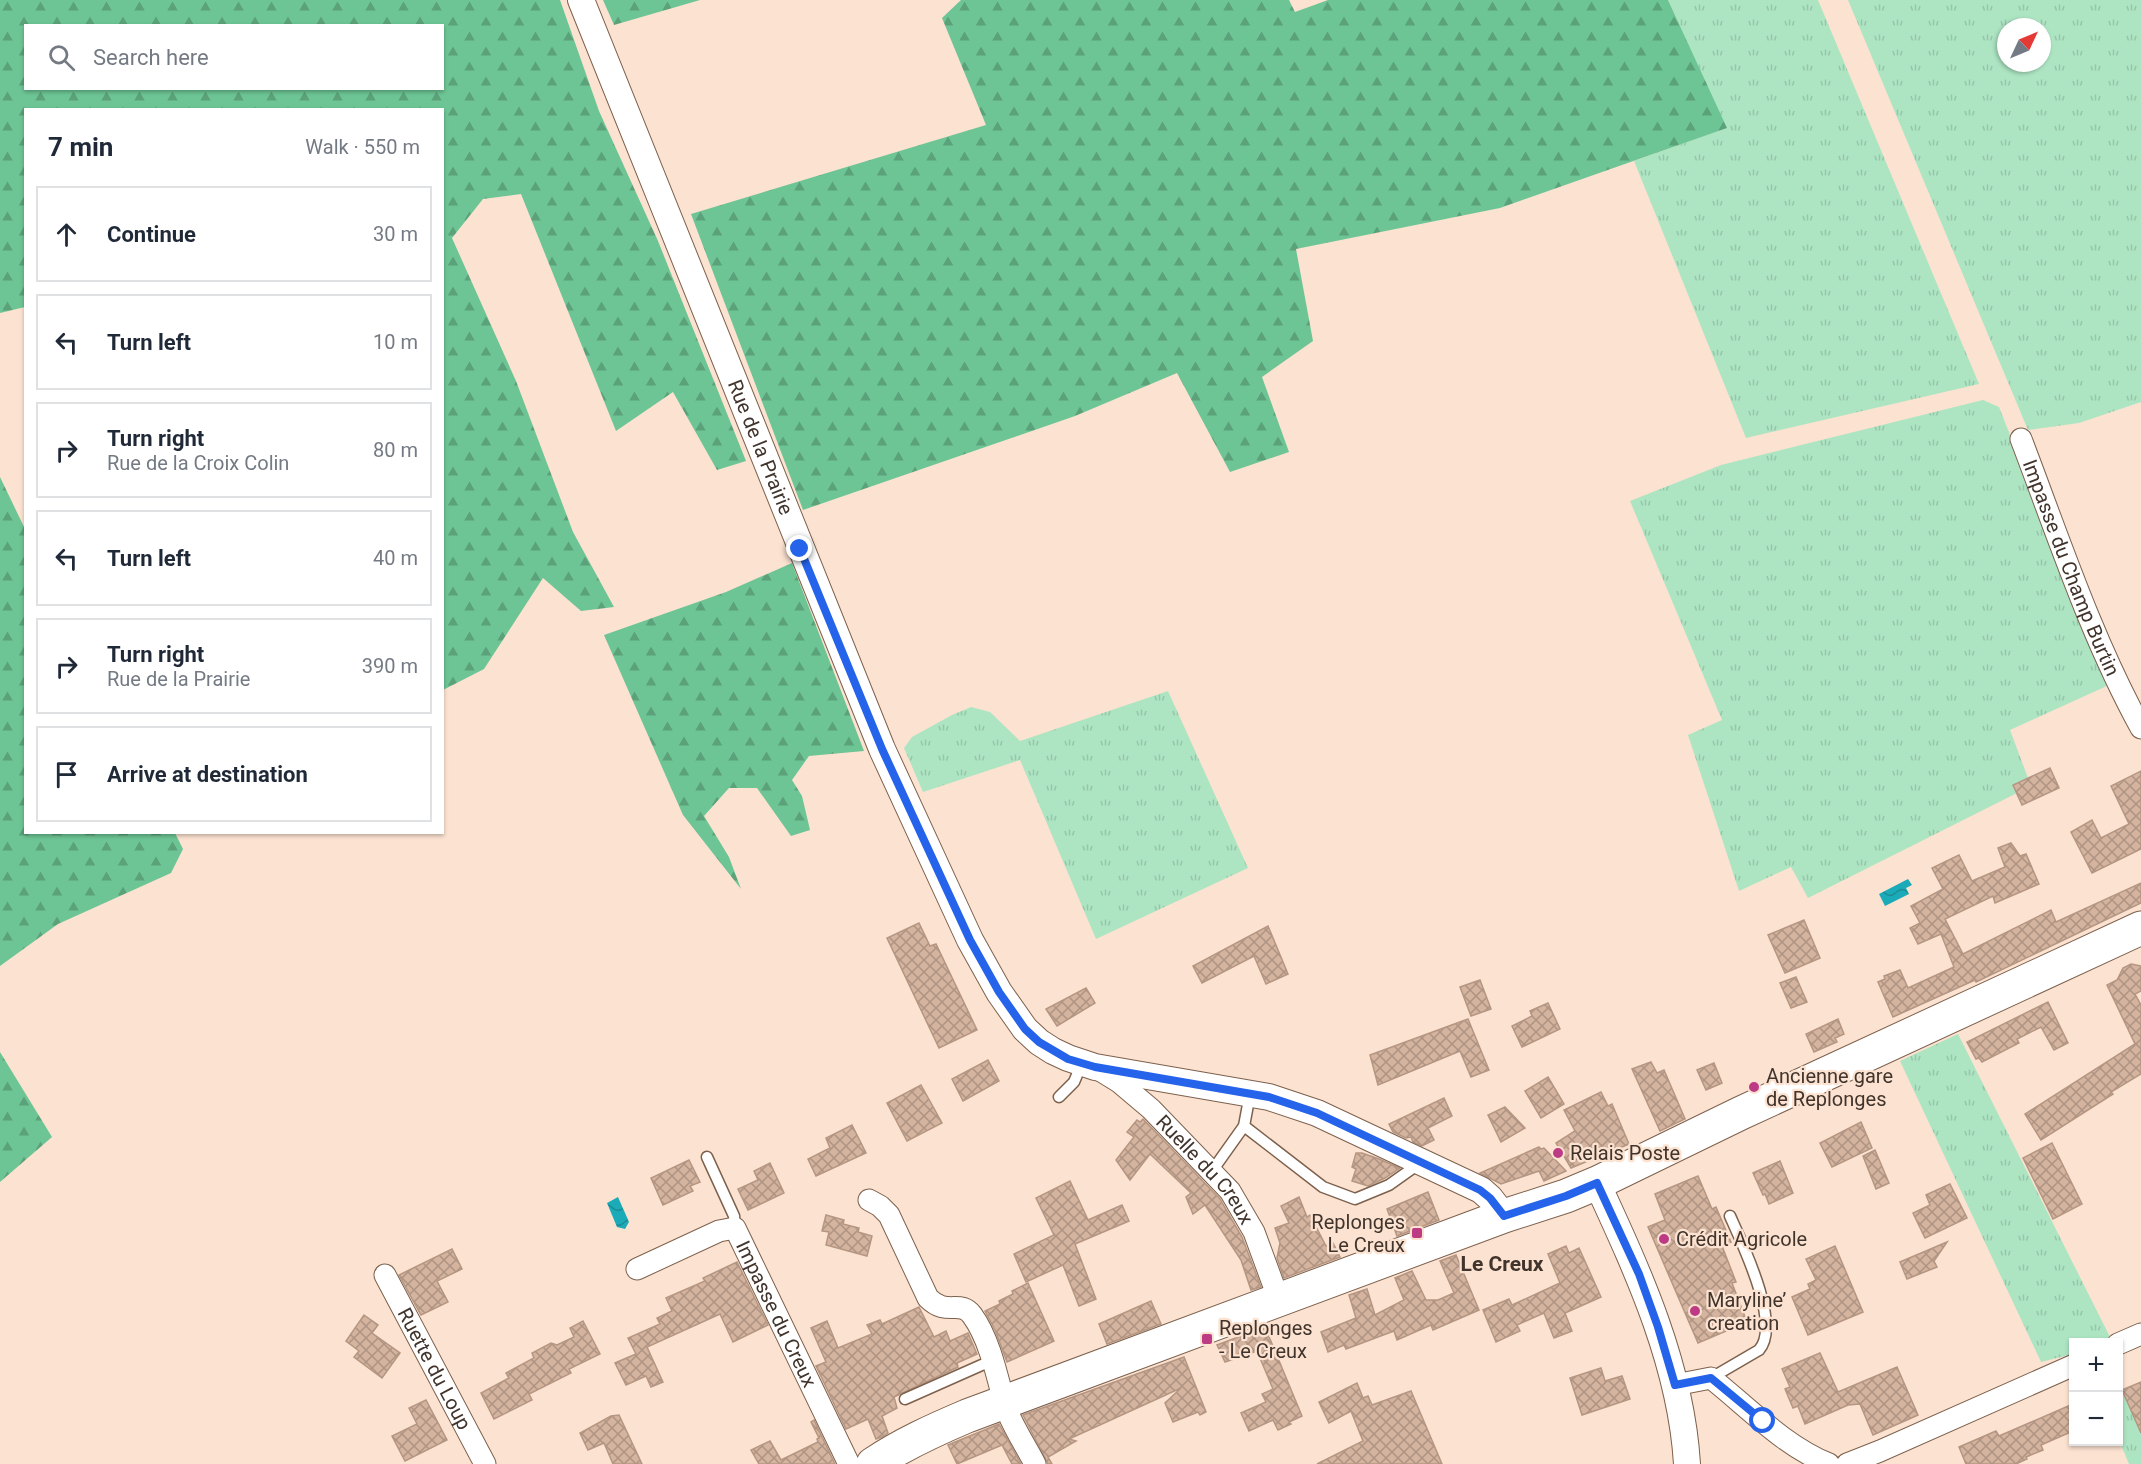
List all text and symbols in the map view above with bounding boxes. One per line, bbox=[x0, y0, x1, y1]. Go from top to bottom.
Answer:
north arrow bbox=[1997, 18, 2051, 72]
search box bbox=[24, 24, 444, 90]
icon: search bbox=[45, 41, 78, 74]
text: Search here bbox=[93, 45, 209, 70]
text: 7 min bbox=[48, 132, 113, 162]
text: Walk · 550 m bbox=[305, 135, 420, 159]
icon: ahead bbox=[50, 218, 83, 251]
text: Continue bbox=[107, 222, 196, 247]
text: 30 m bbox=[373, 222, 418, 246]
icon: left bbox=[50, 326, 83, 359]
text: Turn left bbox=[107, 330, 191, 355]
text: 10 m bbox=[373, 330, 418, 354]
street label: Rue de la Prairie bbox=[723, 376, 799, 518]
text: Turn right bbox=[107, 426, 204, 451]
icon: right bbox=[50, 434, 83, 467]
text: 80 m bbox=[373, 438, 418, 462]
text: Rue de la Croix Colin bbox=[107, 451, 289, 475]
street label: Impasse du Champ Burtin bbox=[2018, 456, 2125, 680]
route end bbox=[786, 535, 812, 561]
icon: left bbox=[50, 542, 83, 575]
text: Turn left bbox=[107, 546, 191, 571]
text: 40 m bbox=[373, 546, 418, 570]
text: Turn right bbox=[107, 642, 204, 667]
icon: right bbox=[50, 650, 83, 683]
text: 390 m bbox=[362, 654, 418, 678]
text: Rue de la Prairie bbox=[107, 667, 250, 691]
icon: arrive bbox=[50, 758, 83, 791]
text: Arrive at destination bbox=[107, 762, 308, 787]
place label: Ancienne gare de Replonges bbox=[1766, 1064, 1893, 1111]
marker: Ancienne gare de Replonges bbox=[1747, 1080, 1761, 1094]
street label: Ruelle du Creux bbox=[1151, 1110, 1259, 1229]
place label: Relais Poste bbox=[1570, 1141, 1680, 1165]
marker: Relais Poste bbox=[1551, 1146, 1565, 1160]
place label: Replonges Le Creux bbox=[1311, 1210, 1405, 1257]
marker: Replonges Le Creux bbox=[1410, 1226, 1424, 1240]
place label: Crédit Agricole bbox=[1676, 1227, 1807, 1251]
marker: Crédit Agricole bbox=[1657, 1232, 1671, 1246]
street label: Impasse du Creux bbox=[731, 1237, 822, 1391]
district label: Le Creux bbox=[1461, 1252, 1544, 1276]
place label: Maryline’ creation bbox=[1707, 1288, 1786, 1335]
street label: Ruette du Loup bbox=[393, 1304, 477, 1434]
marker: Maryline’ creation bbox=[1688, 1304, 1702, 1318]
place label: Replonges - Le Creux bbox=[1219, 1316, 1313, 1363]
marker: Replonges - Le Creux bbox=[1200, 1332, 1214, 1346]
map controls bbox=[2069, 1338, 2123, 1446]
button: + bbox=[2069, 1338, 2123, 1392]
button: − bbox=[2069, 1392, 2123, 1446]
route start bbox=[1749, 1407, 1775, 1433]

